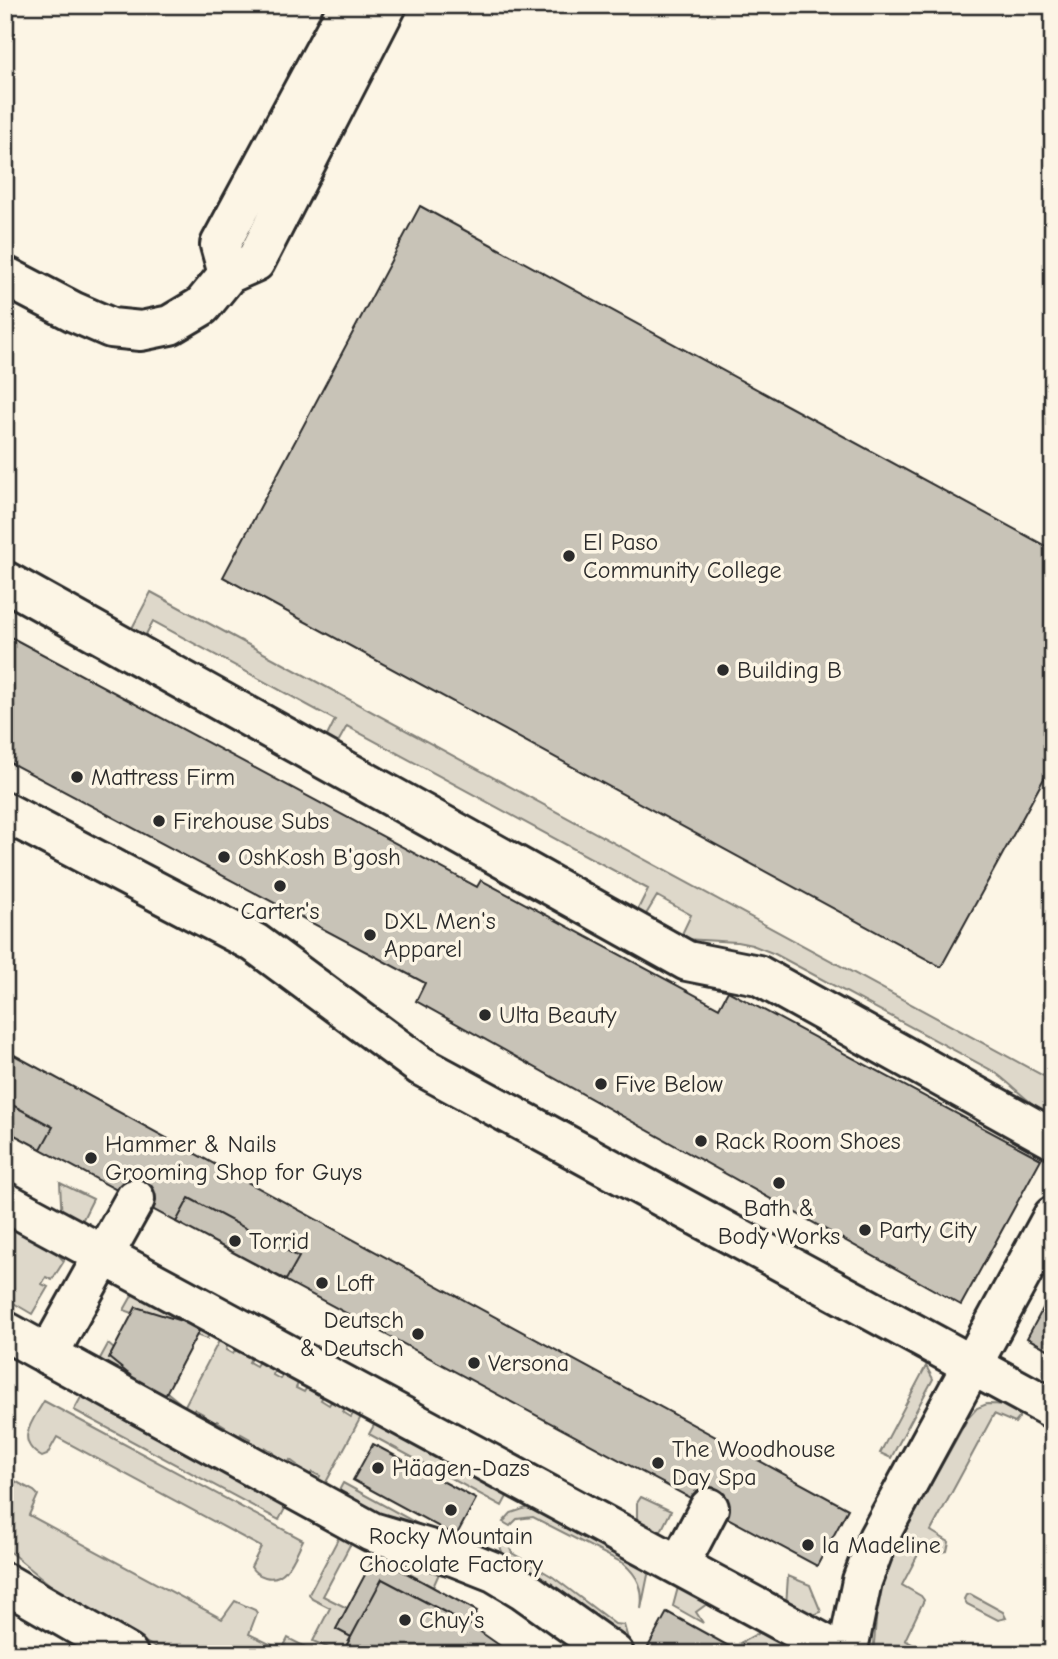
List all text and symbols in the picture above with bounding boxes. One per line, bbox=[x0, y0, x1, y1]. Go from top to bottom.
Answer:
place label: El Paso Community College bbox=[583, 528, 781, 584]
marker: El Paso Community College bbox=[561, 548, 577, 564]
place label: Building B bbox=[737, 656, 842, 684]
marker: Building B bbox=[715, 662, 731, 678]
place label: Mattress Firm bbox=[91, 763, 235, 791]
marker: Mattress Firm bbox=[69, 769, 85, 785]
place label: Firehouse Subs bbox=[173, 807, 329, 835]
marker: Firehouse Subs bbox=[151, 813, 167, 829]
place label: OshKosh B'gosh bbox=[238, 843, 401, 871]
marker: OshKosh B'gosh bbox=[216, 849, 232, 865]
marker: Carter's bbox=[272, 878, 288, 894]
place label: Carter's bbox=[240, 897, 320, 925]
place label: DXL Men's Apparel bbox=[384, 907, 496, 963]
marker: DXL Men's Apparel bbox=[362, 927, 378, 943]
place label: Ulta Beauty bbox=[499, 1001, 617, 1029]
marker: Ulta Beauty bbox=[477, 1007, 493, 1023]
place label: Five Below bbox=[615, 1070, 724, 1098]
marker: Five Below bbox=[593, 1076, 609, 1092]
place label: Rack Room Shoes bbox=[715, 1127, 901, 1155]
place label: Hammer & Nails Grooming Shop for Guys bbox=[105, 1130, 362, 1186]
marker: Rack Room Shoes bbox=[693, 1133, 709, 1149]
marker: Hammer & Nails Grooming Shop for Guys bbox=[83, 1150, 99, 1166]
marker: Bath & Body Works bbox=[771, 1175, 787, 1191]
place label: Bath & Body Works bbox=[718, 1194, 840, 1250]
place label: Party City bbox=[879, 1216, 977, 1244]
marker: Party City bbox=[857, 1222, 873, 1238]
place label: Torrid bbox=[249, 1227, 309, 1255]
marker: Torrid bbox=[227, 1233, 243, 1249]
place label: Loft bbox=[336, 1269, 375, 1297]
marker: Loft bbox=[314, 1275, 330, 1291]
place label: Deutsch & Deutsch bbox=[300, 1306, 404, 1362]
marker: Deutsch & Deutsch bbox=[410, 1326, 426, 1342]
place label: Versona bbox=[488, 1349, 569, 1377]
marker: Versona bbox=[466, 1355, 482, 1371]
place label: The Woodhouse Day Spa bbox=[672, 1435, 835, 1491]
place label: Häagen-Dazs bbox=[392, 1454, 530, 1482]
marker: The Woodhouse Day Spa bbox=[650, 1455, 666, 1471]
marker: Häagen-Dazs bbox=[370, 1460, 386, 1476]
marker: Rocky Mountain Chocolate Factory bbox=[443, 1502, 459, 1518]
place label: Rocky Mountain Chocolate Factory bbox=[359, 1522, 543, 1578]
place label: la Madeline bbox=[822, 1531, 941, 1559]
marker: la Madeline bbox=[800, 1537, 816, 1553]
place label: Chuy's bbox=[419, 1606, 484, 1634]
marker: Chuy's bbox=[397, 1612, 413, 1628]

